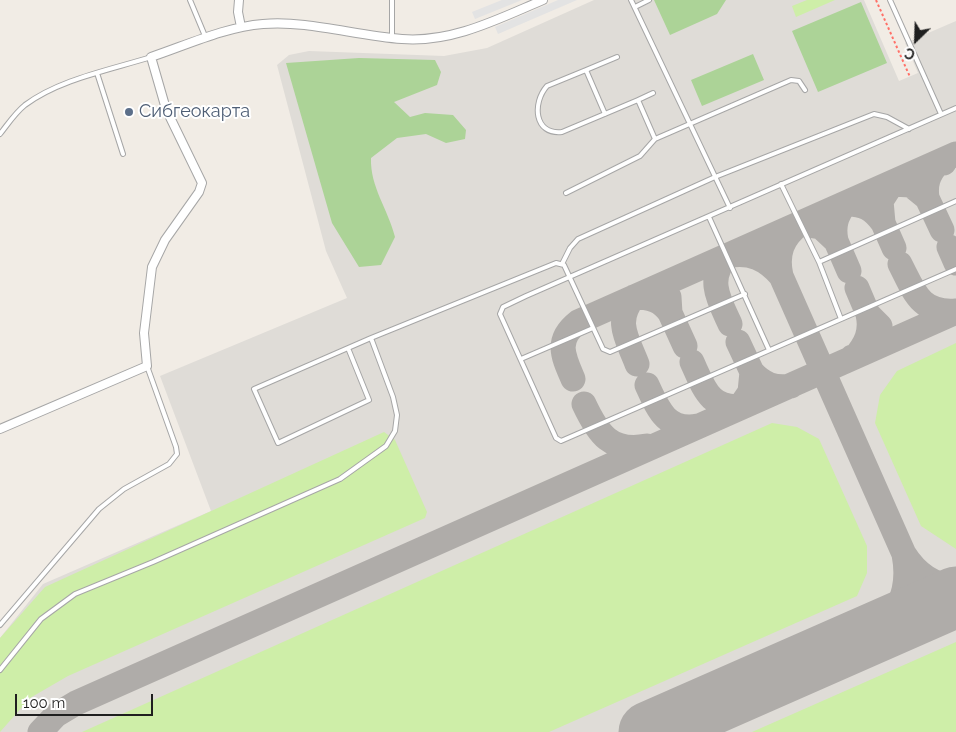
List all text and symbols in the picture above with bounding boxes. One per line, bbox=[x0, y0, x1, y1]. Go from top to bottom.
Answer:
north arrow bbox=[891, 15, 941, 65]
text: С bbox=[902, 44, 918, 63]
place label: Сибгеокарта bbox=[139, 101, 250, 123]
marker: Сибгеокарта bbox=[123, 106, 135, 118]
scale bar bbox=[18, 684, 155, 716]
text: 100 m bbox=[23, 694, 65, 712]

